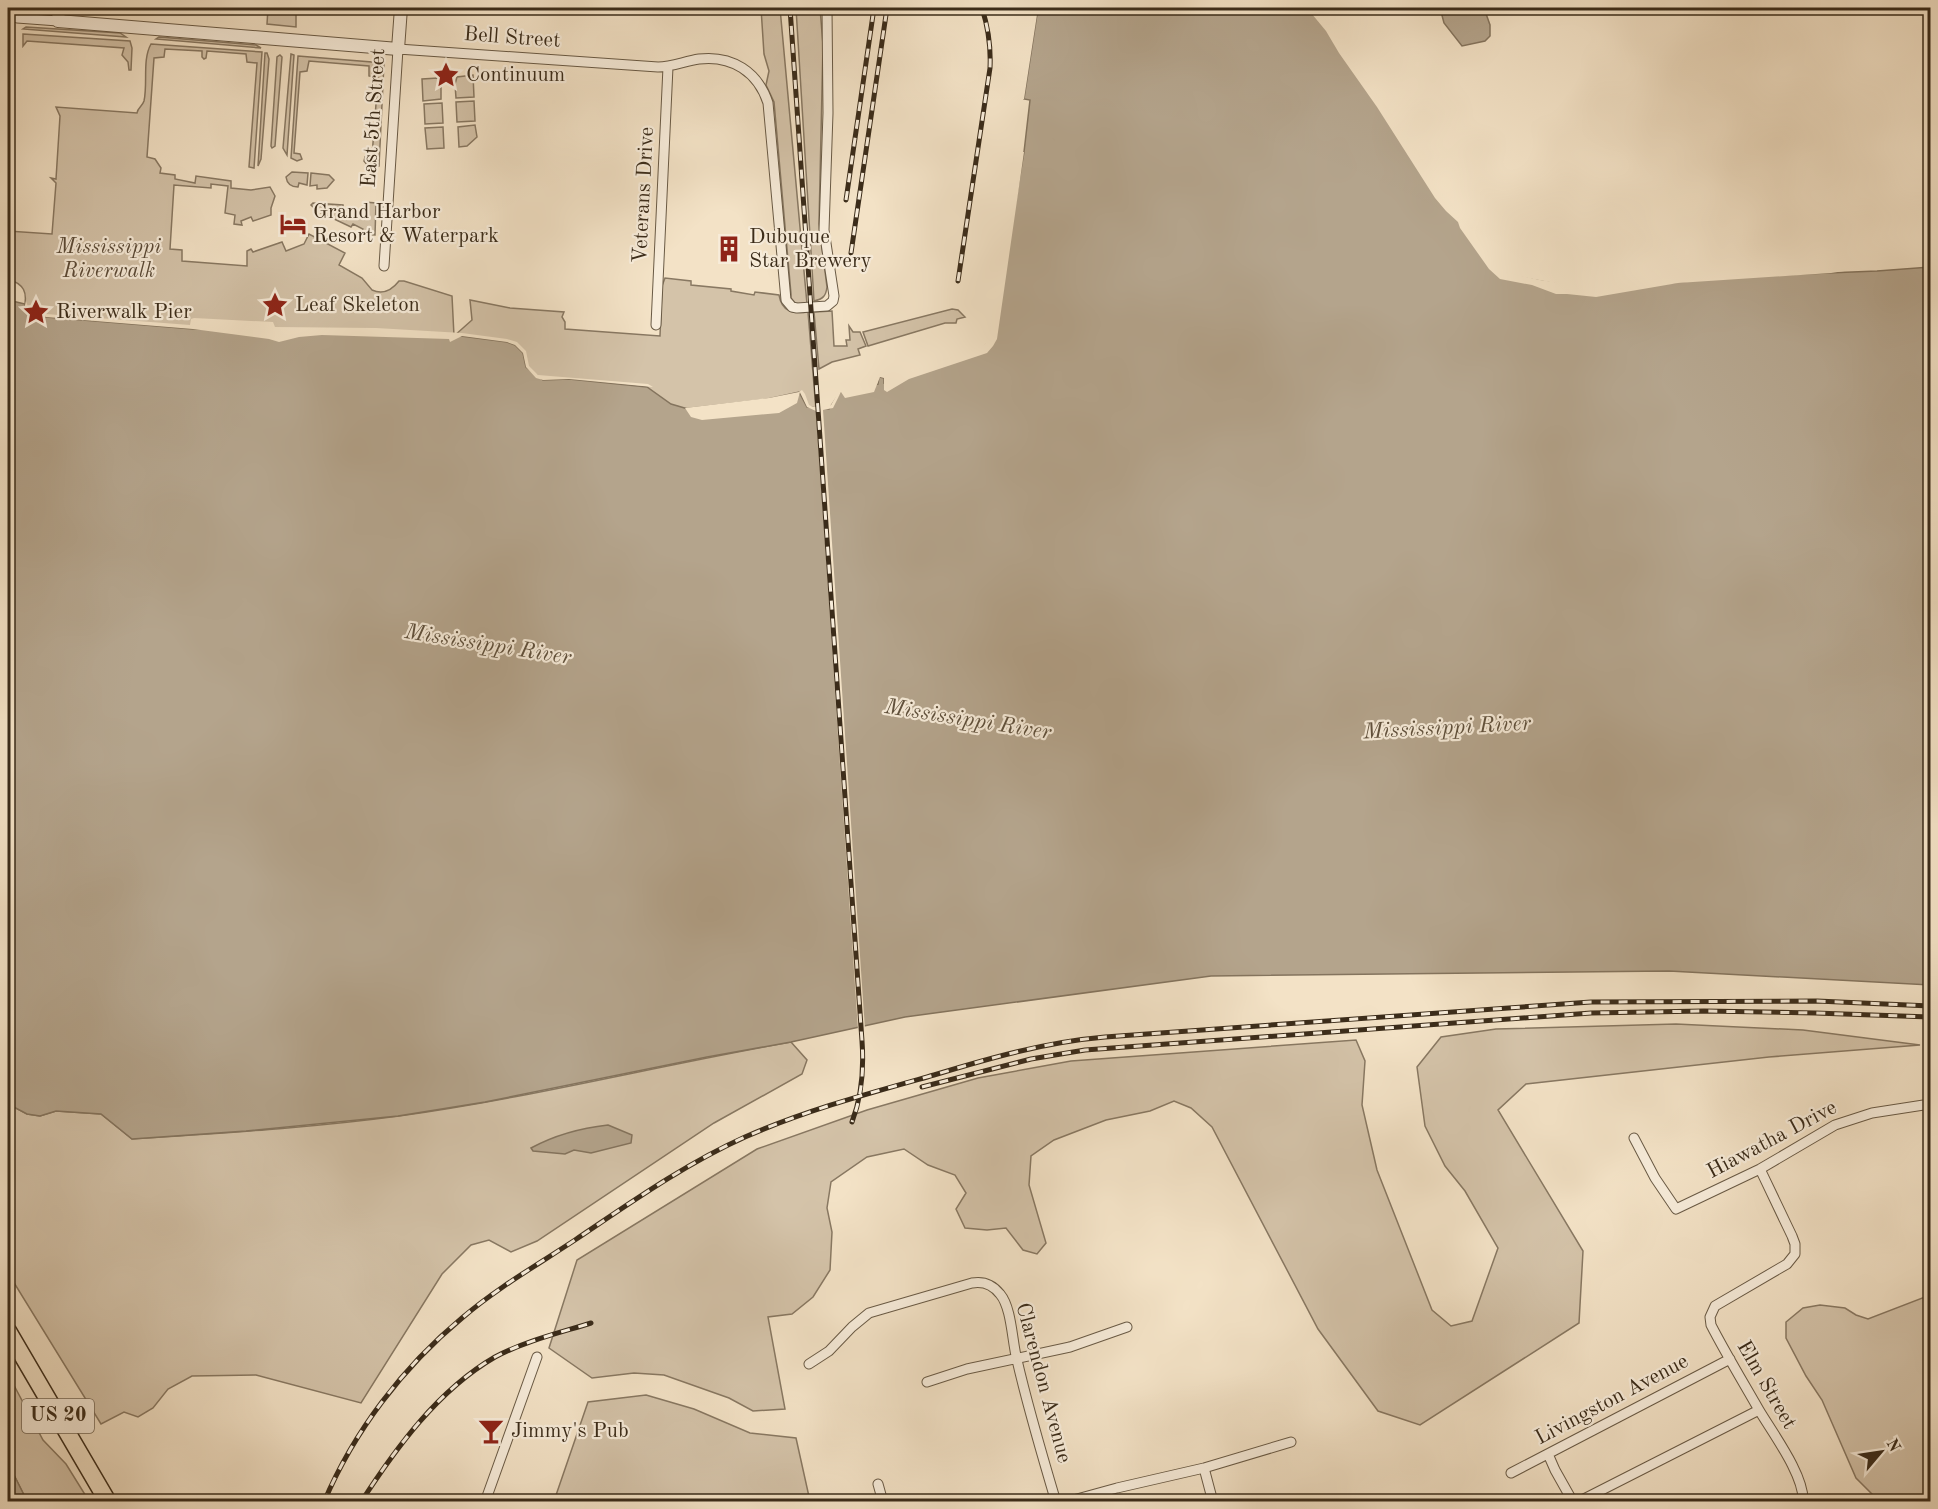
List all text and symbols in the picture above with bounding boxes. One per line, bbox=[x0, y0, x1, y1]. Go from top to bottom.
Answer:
street label: Bell Street bbox=[463, 24, 561, 52]
street label: East 5th Street bbox=[359, 48, 389, 188]
place icon: Continuum bbox=[431, 60, 461, 90]
place label: Continuum bbox=[466, 65, 565, 86]
street label: Veterans Drive bbox=[630, 126, 658, 264]
place label: Grand Harbor Resort & Waterpark bbox=[313, 202, 499, 247]
hotel icon: Grand Harbor Resort & Waterpark bbox=[278, 209, 308, 239]
place label: Dubuque Star Brewery bbox=[749, 227, 872, 272]
building icon: Dubuque Star Brewery bbox=[714, 234, 744, 264]
park label: Mississippi Riverwalk bbox=[56, 237, 161, 282]
place icon: Leaf Skeleton bbox=[260, 290, 290, 320]
place label: Leaf Skeleton bbox=[295, 295, 420, 316]
place icon: Riverwalk Pier bbox=[21, 297, 51, 327]
place label: Riverwalk Pier bbox=[56, 302, 192, 323]
water label: Mississippi River bbox=[402, 621, 573, 669]
water label: Mississippi River bbox=[882, 696, 1053, 744]
water label: Mississippi River bbox=[1362, 713, 1532, 743]
street label: Hiawatha Drive bbox=[1704, 1097, 1840, 1183]
street label: Clarendon Avenue bbox=[1012, 1301, 1074, 1465]
street label: Elm Street bbox=[1732, 1337, 1800, 1433]
street label: Livingston Avenue bbox=[1532, 1351, 1692, 1449]
road number: US 20 bbox=[22, 1399, 94, 1433]
bar icon: Jimmy's Pub bbox=[476, 1416, 506, 1446]
place label: Jimmy's Pub bbox=[511, 1421, 629, 1442]
north arrow bbox=[1851, 1422, 1911, 1482]
text: N bbox=[1882, 1436, 1903, 1456]

